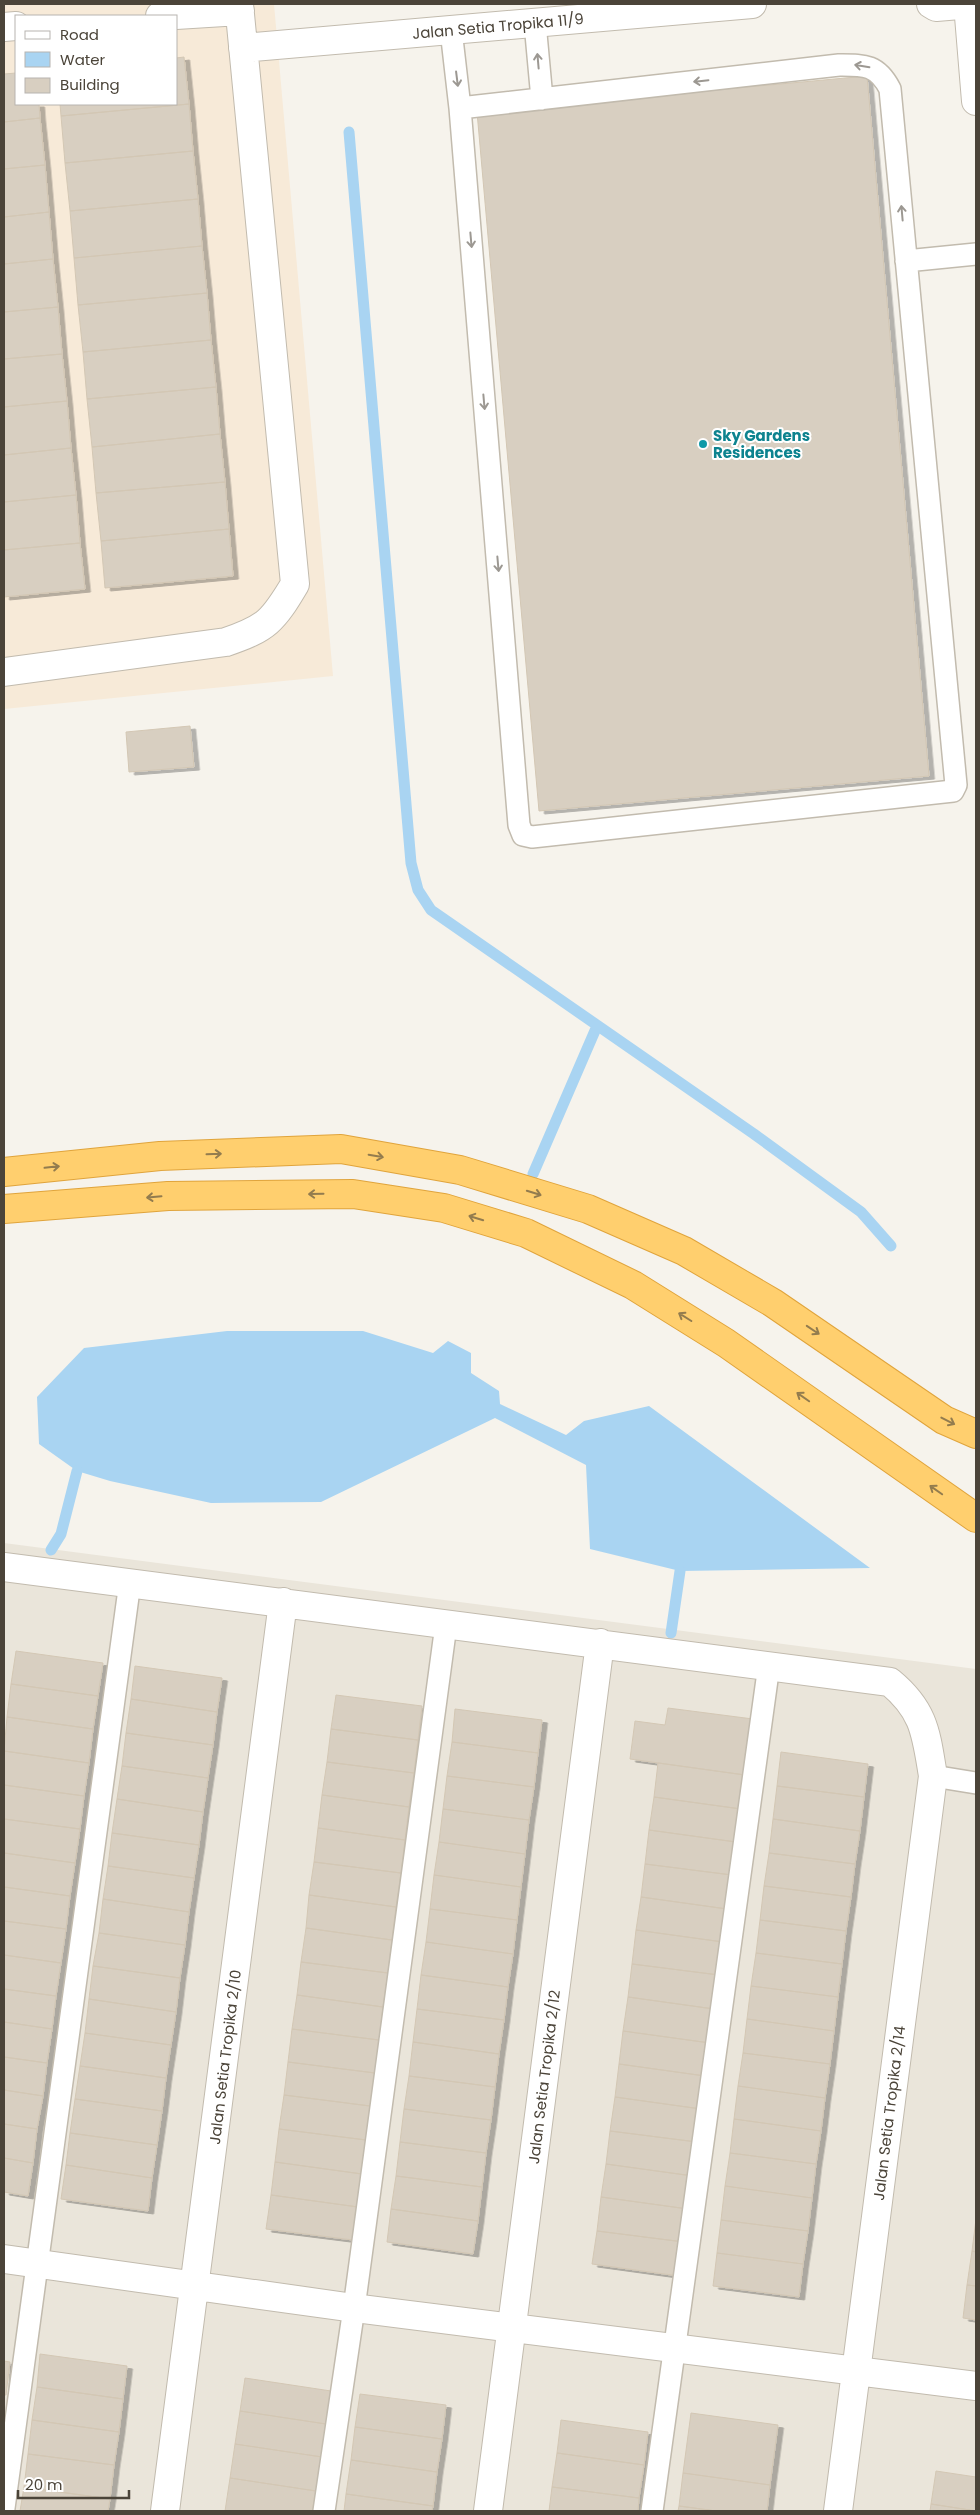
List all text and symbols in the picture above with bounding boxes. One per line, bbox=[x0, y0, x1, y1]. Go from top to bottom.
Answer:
street label: Jalan Setia Tropika 11/9 bbox=[411, 8, 585, 44]
legend bbox=[15, 15, 178, 105]
text: Road bbox=[60, 24, 99, 45]
text: Water bbox=[60, 49, 106, 70]
one-way arrow bbox=[534, 53, 543, 69]
one-way arrow bbox=[855, 61, 871, 71]
one-way arrow bbox=[452, 70, 462, 86]
text: Building bbox=[60, 74, 120, 95]
one-way arrow bbox=[693, 76, 709, 86]
one-way arrow bbox=[897, 205, 907, 221]
one-way arrow bbox=[466, 232, 476, 248]
one-way arrow bbox=[480, 394, 489, 410]
place label: Sky Gardens Residences bbox=[713, 425, 810, 463]
marker: Sky Gardens Residences bbox=[697, 438, 709, 450]
one-way arrow bbox=[493, 556, 502, 572]
one-way arrow bbox=[206, 1149, 222, 1159]
one-way arrow bbox=[368, 1151, 384, 1161]
one-way arrow bbox=[44, 1162, 60, 1172]
one-way arrow bbox=[526, 1188, 542, 1198]
one-way arrow bbox=[308, 1189, 324, 1199]
one-way arrow bbox=[146, 1192, 162, 1202]
one-way arrow bbox=[468, 1212, 484, 1222]
one-way arrow bbox=[678, 1312, 692, 1323]
one-way arrow bbox=[806, 1325, 820, 1335]
one-way arrow bbox=[796, 1392, 810, 1402]
one-way arrow bbox=[940, 1417, 955, 1426]
one-way arrow bbox=[929, 1485, 943, 1495]
street label: Jalan Setia Tropika 2/10 bbox=[204, 1968, 246, 2146]
street label: Jalan Setia Tropika 2/12 bbox=[523, 1989, 565, 2165]
street label: Jalan Setia Tropika 2/14 bbox=[868, 2024, 910, 2202]
scale bar bbox=[18, 2468, 129, 2500]
text: 20 m bbox=[25, 2474, 63, 2495]

